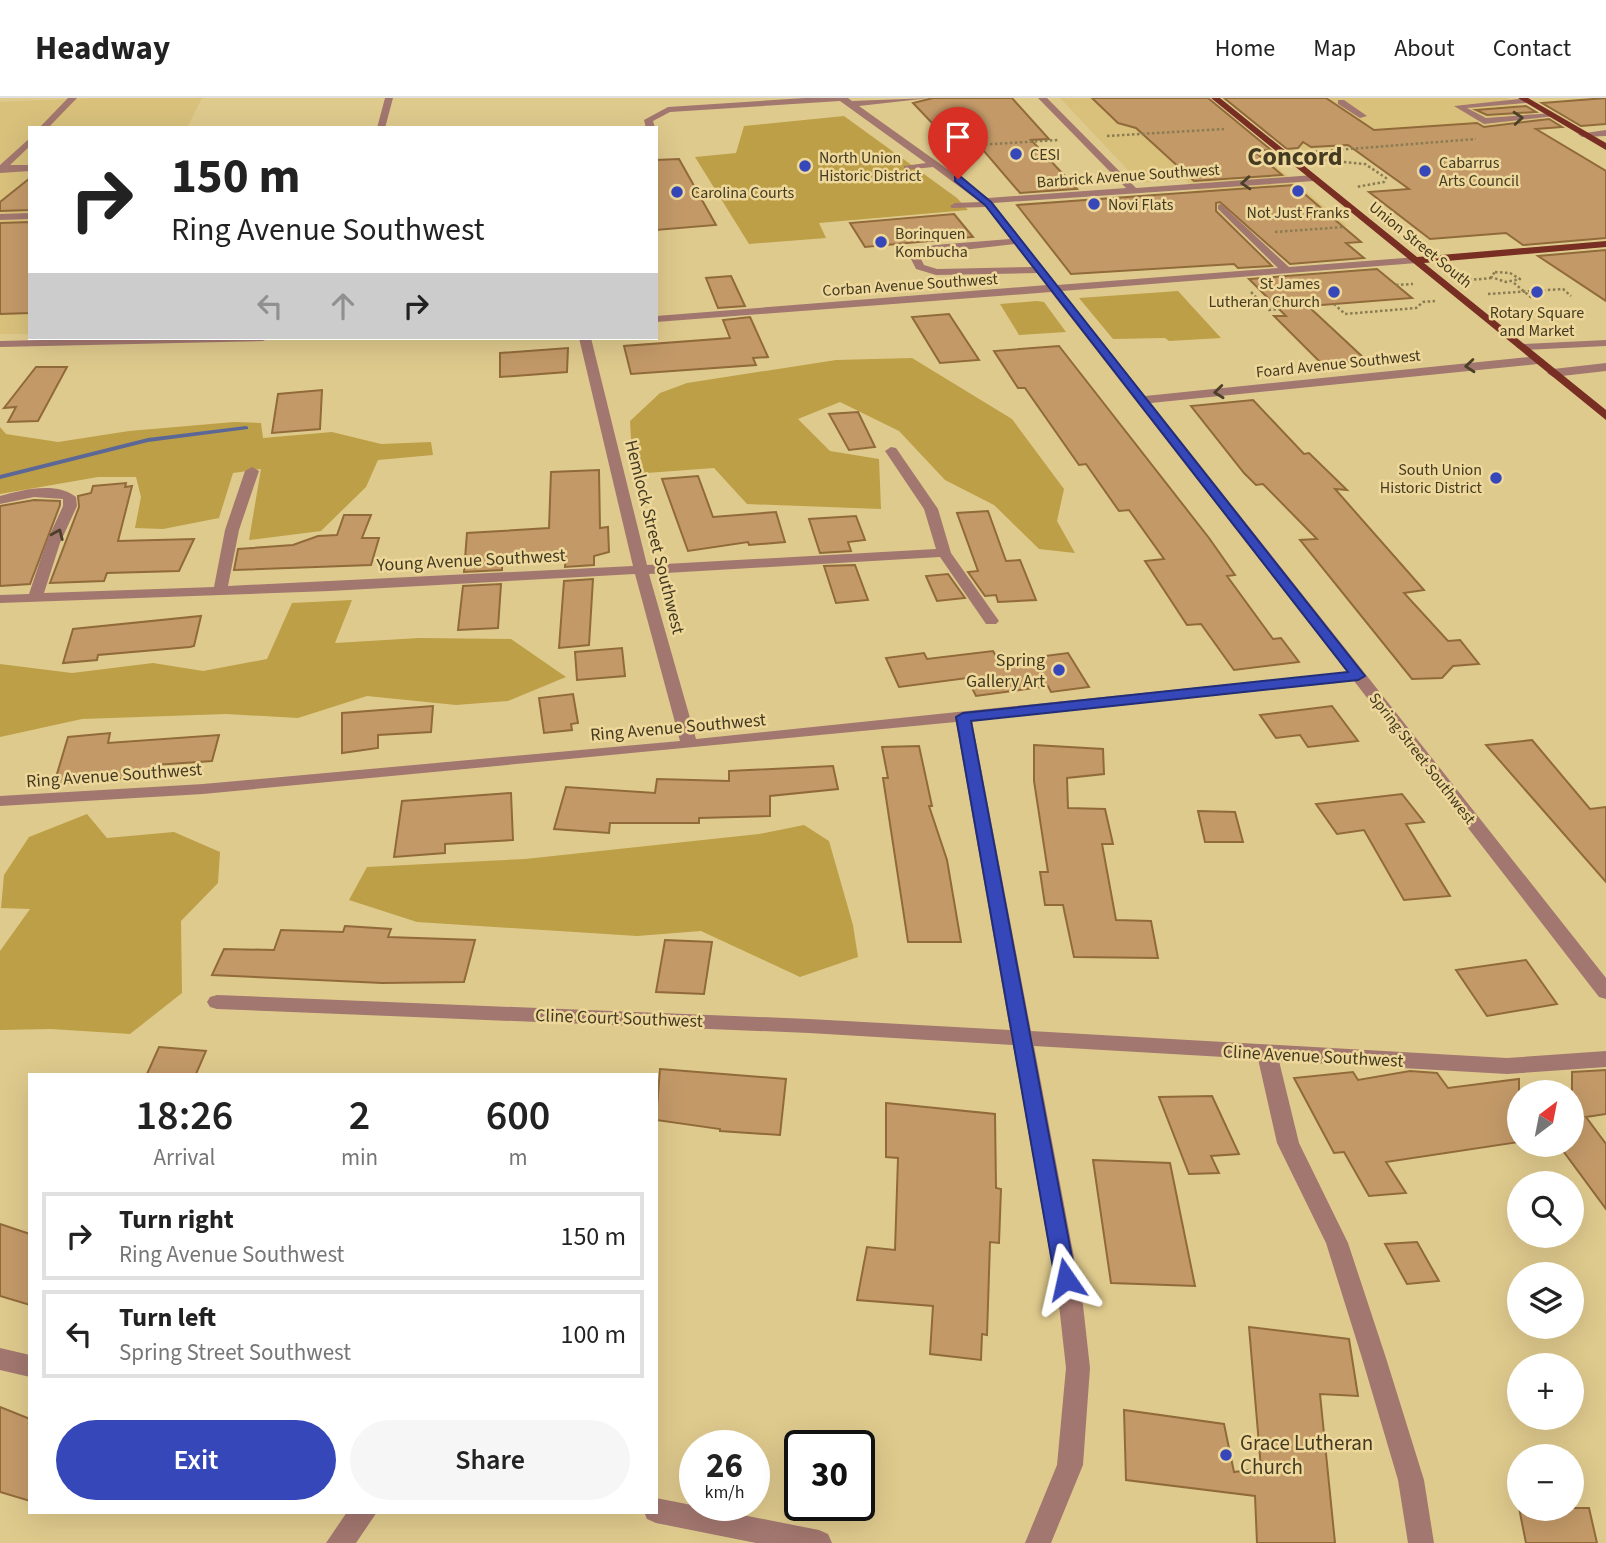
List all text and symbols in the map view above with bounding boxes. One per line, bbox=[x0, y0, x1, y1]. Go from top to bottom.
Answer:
text: Headway bbox=[35, 25, 170, 72]
text: Home bbox=[1215, 31, 1275, 66]
text: Map bbox=[1313, 31, 1356, 66]
text: About bbox=[1394, 31, 1455, 66]
text: Contact bbox=[1493, 31, 1571, 66]
pin bbox=[928, 107, 988, 179]
one-way arrow bbox=[1513, 111, 1524, 126]
icon: arrive bbox=[939, 118, 977, 156]
district label: Concord bbox=[1247, 138, 1343, 175]
text: 150 m bbox=[171, 142, 300, 212]
place label: CESI bbox=[1030, 144, 1060, 166]
marker: CESI bbox=[1008, 146, 1024, 162]
place label: North Union Historic District bbox=[819, 147, 922, 187]
place label: Cabarrus Arts Council bbox=[1439, 152, 1519, 192]
icon: right bbox=[56, 154, 147, 245]
marker: North Union Historic District bbox=[797, 158, 813, 174]
street label: Barbrick Avenue Southwest bbox=[1036, 159, 1221, 193]
marker: Cabarrus Arts Council bbox=[1417, 163, 1433, 179]
one-way arrow bbox=[1240, 175, 1251, 190]
place label: Carolina Courts bbox=[691, 182, 795, 204]
marker: Not Just Franks bbox=[1290, 183, 1306, 199]
marker: Carolina Courts bbox=[669, 184, 685, 200]
place label: Novi Flats bbox=[1108, 194, 1174, 216]
marker: Novi Flats bbox=[1086, 196, 1102, 212]
street label: Union Street South bbox=[1364, 196, 1477, 293]
place label: Not Just Franks bbox=[1247, 202, 1350, 224]
text: Ring Avenue Southwest bbox=[171, 207, 485, 253]
place label: Borinquen Kombucha bbox=[895, 223, 968, 263]
marker: Borinquen Kombucha bbox=[873, 234, 889, 250]
street label: Corban Avenue Southwest bbox=[822, 268, 999, 302]
place label: St James Lutheran Church bbox=[1209, 273, 1320, 313]
marker: St James Lutheran Church bbox=[1326, 284, 1342, 300]
marker: Rotary Square and Market bbox=[1529, 284, 1545, 300]
icon: left bbox=[251, 287, 289, 325]
icon: ahead bbox=[324, 287, 362, 325]
icon: right bbox=[397, 287, 435, 325]
place label: Rotary Square and Market bbox=[1490, 302, 1584, 342]
street label: Foard Avenue Southwest bbox=[1255, 344, 1422, 384]
one-way arrow bbox=[1464, 358, 1475, 373]
one-way arrow bbox=[1214, 384, 1225, 399]
street label: Hemlock Street Southwest bbox=[618, 437, 691, 637]
place label: South Union Historic District bbox=[1380, 459, 1483, 499]
marker: South Union Historic District bbox=[1488, 470, 1504, 486]
one-way arrow bbox=[49, 528, 63, 540]
street label: Young Avenue Southwest bbox=[375, 543, 566, 578]
place label: Spring Gallery Art bbox=[966, 648, 1045, 694]
marker: Spring Gallery Art bbox=[1051, 662, 1067, 678]
street label: Spring Street Southwest bbox=[1364, 688, 1481, 829]
street label: Ring Avenue Southwest bbox=[589, 707, 767, 748]
street label: Ring Avenue Southwest bbox=[25, 757, 203, 794]
street label: Cline Court Southwest bbox=[535, 1003, 703, 1034]
street label: Cline Avenue Southwest bbox=[1222, 1039, 1404, 1074]
north arrow bbox=[1507, 1080, 1584, 1157]
map controls bbox=[1507, 1080, 1584, 1521]
text: 18:26 bbox=[136, 1086, 233, 1146]
text: 2 bbox=[349, 1086, 370, 1146]
text: 600 bbox=[486, 1086, 550, 1146]
text: Arrival bbox=[154, 1141, 215, 1174]
text: min bbox=[341, 1141, 378, 1174]
text: m bbox=[509, 1141, 528, 1174]
button: search bbox=[1507, 1171, 1584, 1248]
text: Turn right bbox=[119, 1201, 234, 1238]
icon: right bbox=[60, 1217, 98, 1255]
text: 150 m bbox=[560, 1218, 626, 1255]
text: Ring Avenue Southwest bbox=[119, 1238, 344, 1271]
position arrow bbox=[1029, 1242, 1103, 1316]
button: layers bbox=[1507, 1262, 1584, 1339]
text: Turn left bbox=[119, 1299, 216, 1336]
icon: left bbox=[60, 1315, 98, 1353]
text: 100 m bbox=[560, 1316, 626, 1353]
text: Spring Street Southwest bbox=[119, 1336, 351, 1369]
button: + bbox=[1507, 1353, 1584, 1430]
button: Exit bbox=[56, 1420, 336, 1500]
button: Share bbox=[350, 1420, 630, 1500]
place label: Grace Lutheran Church bbox=[1240, 1428, 1373, 1482]
speed limit sign: 30 bbox=[784, 1430, 875, 1521]
text: 26 bbox=[706, 1441, 743, 1491]
button: − bbox=[1507, 1444, 1584, 1521]
marker: Grace Lutheran Church bbox=[1218, 1447, 1234, 1463]
text: km/h bbox=[705, 1480, 744, 1505]

